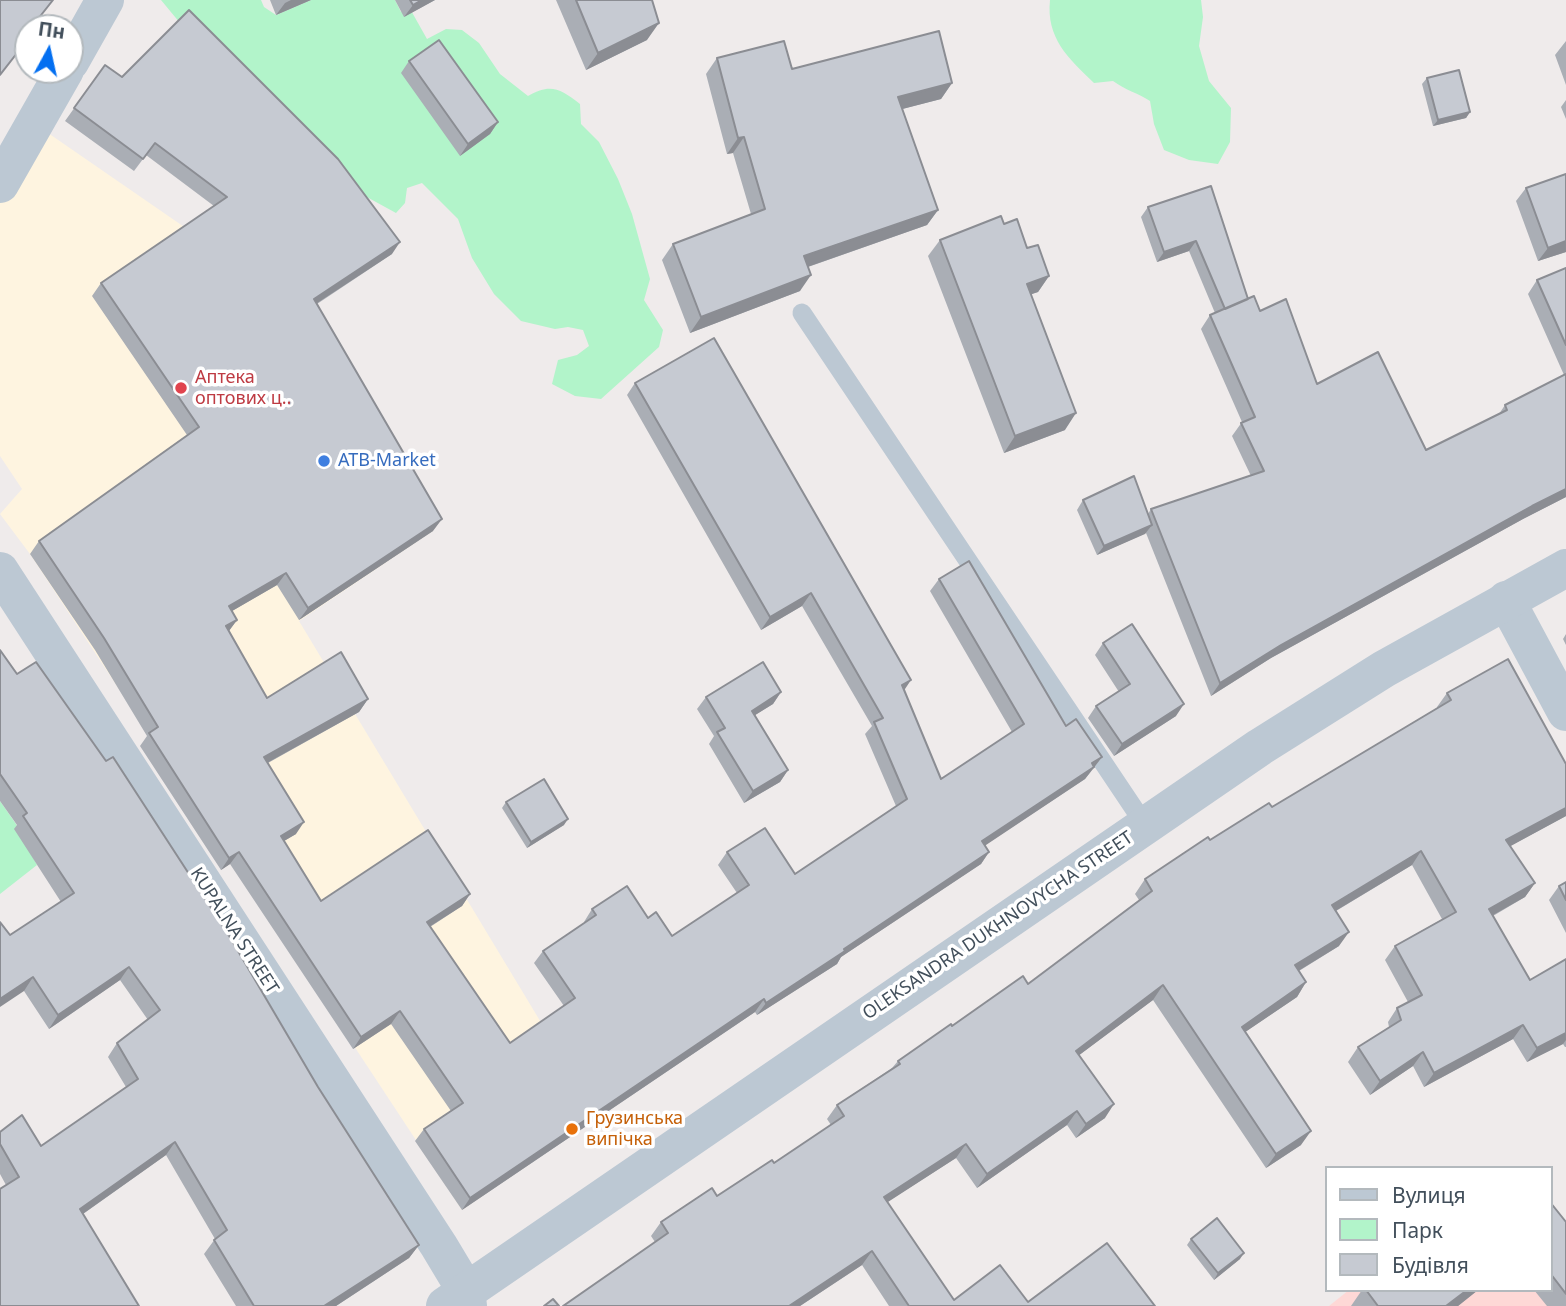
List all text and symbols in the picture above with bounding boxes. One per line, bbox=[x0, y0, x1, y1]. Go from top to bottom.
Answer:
north arrow bbox=[14, 14, 84, 84]
text: Пн bbox=[36, 15, 67, 45]
place label: Аптека оптових ц‥ bbox=[195, 367, 291, 410]
marker: Аптека оптових ц‥ bbox=[173, 380, 189, 396]
place label: ATB-Market bbox=[338, 450, 436, 472]
marker: ATB-Market bbox=[316, 453, 332, 469]
street label: OLEKSANDRA DUKHNOVYCHA STREET bbox=[859, 827, 1137, 1025]
street label: KUPALNA STREET bbox=[185, 864, 283, 998]
place label: Грузинська випічка bbox=[586, 1108, 683, 1150]
marker: Грузинська випічка bbox=[564, 1121, 580, 1137]
legend bbox=[1324, 1166, 1552, 1292]
text: Вулиця bbox=[1392, 1181, 1466, 1209]
text: Парк bbox=[1392, 1216, 1443, 1244]
text: Будівля bbox=[1392, 1251, 1469, 1279]

